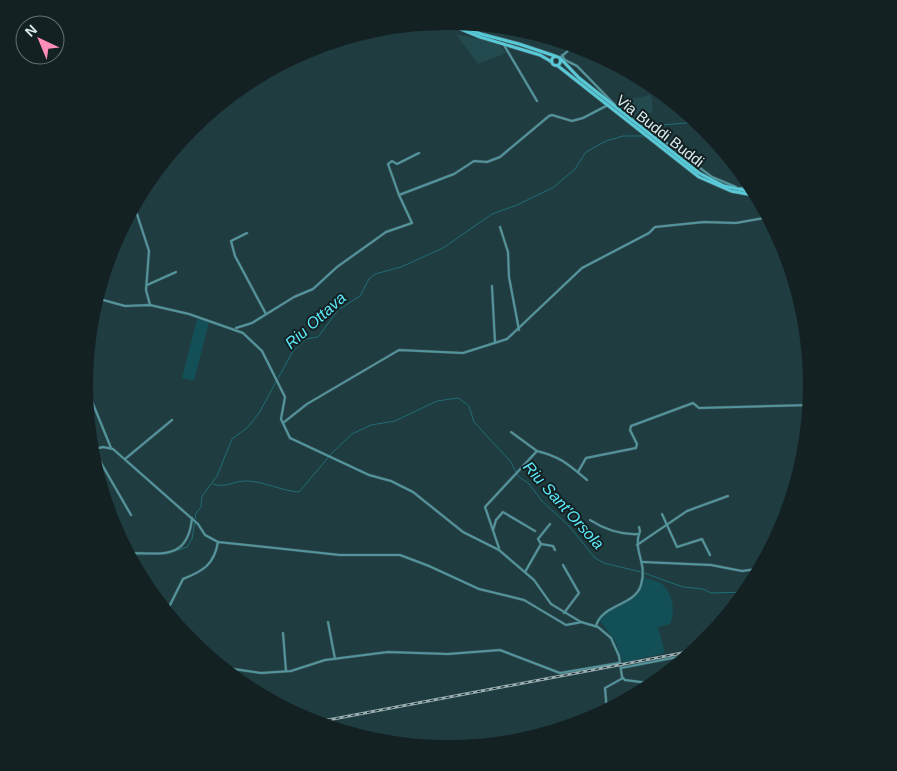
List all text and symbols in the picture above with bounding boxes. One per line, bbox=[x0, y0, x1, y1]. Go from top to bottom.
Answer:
north arrow bbox=[15, 15, 65, 65]
text: N bbox=[22, 21, 40, 40]
street label: Via Buddi Buddi bbox=[613, 91, 707, 170]
water label: Riu Ottava bbox=[282, 289, 349, 352]
water label: Riu Sant'Orsola bbox=[520, 458, 607, 553]

